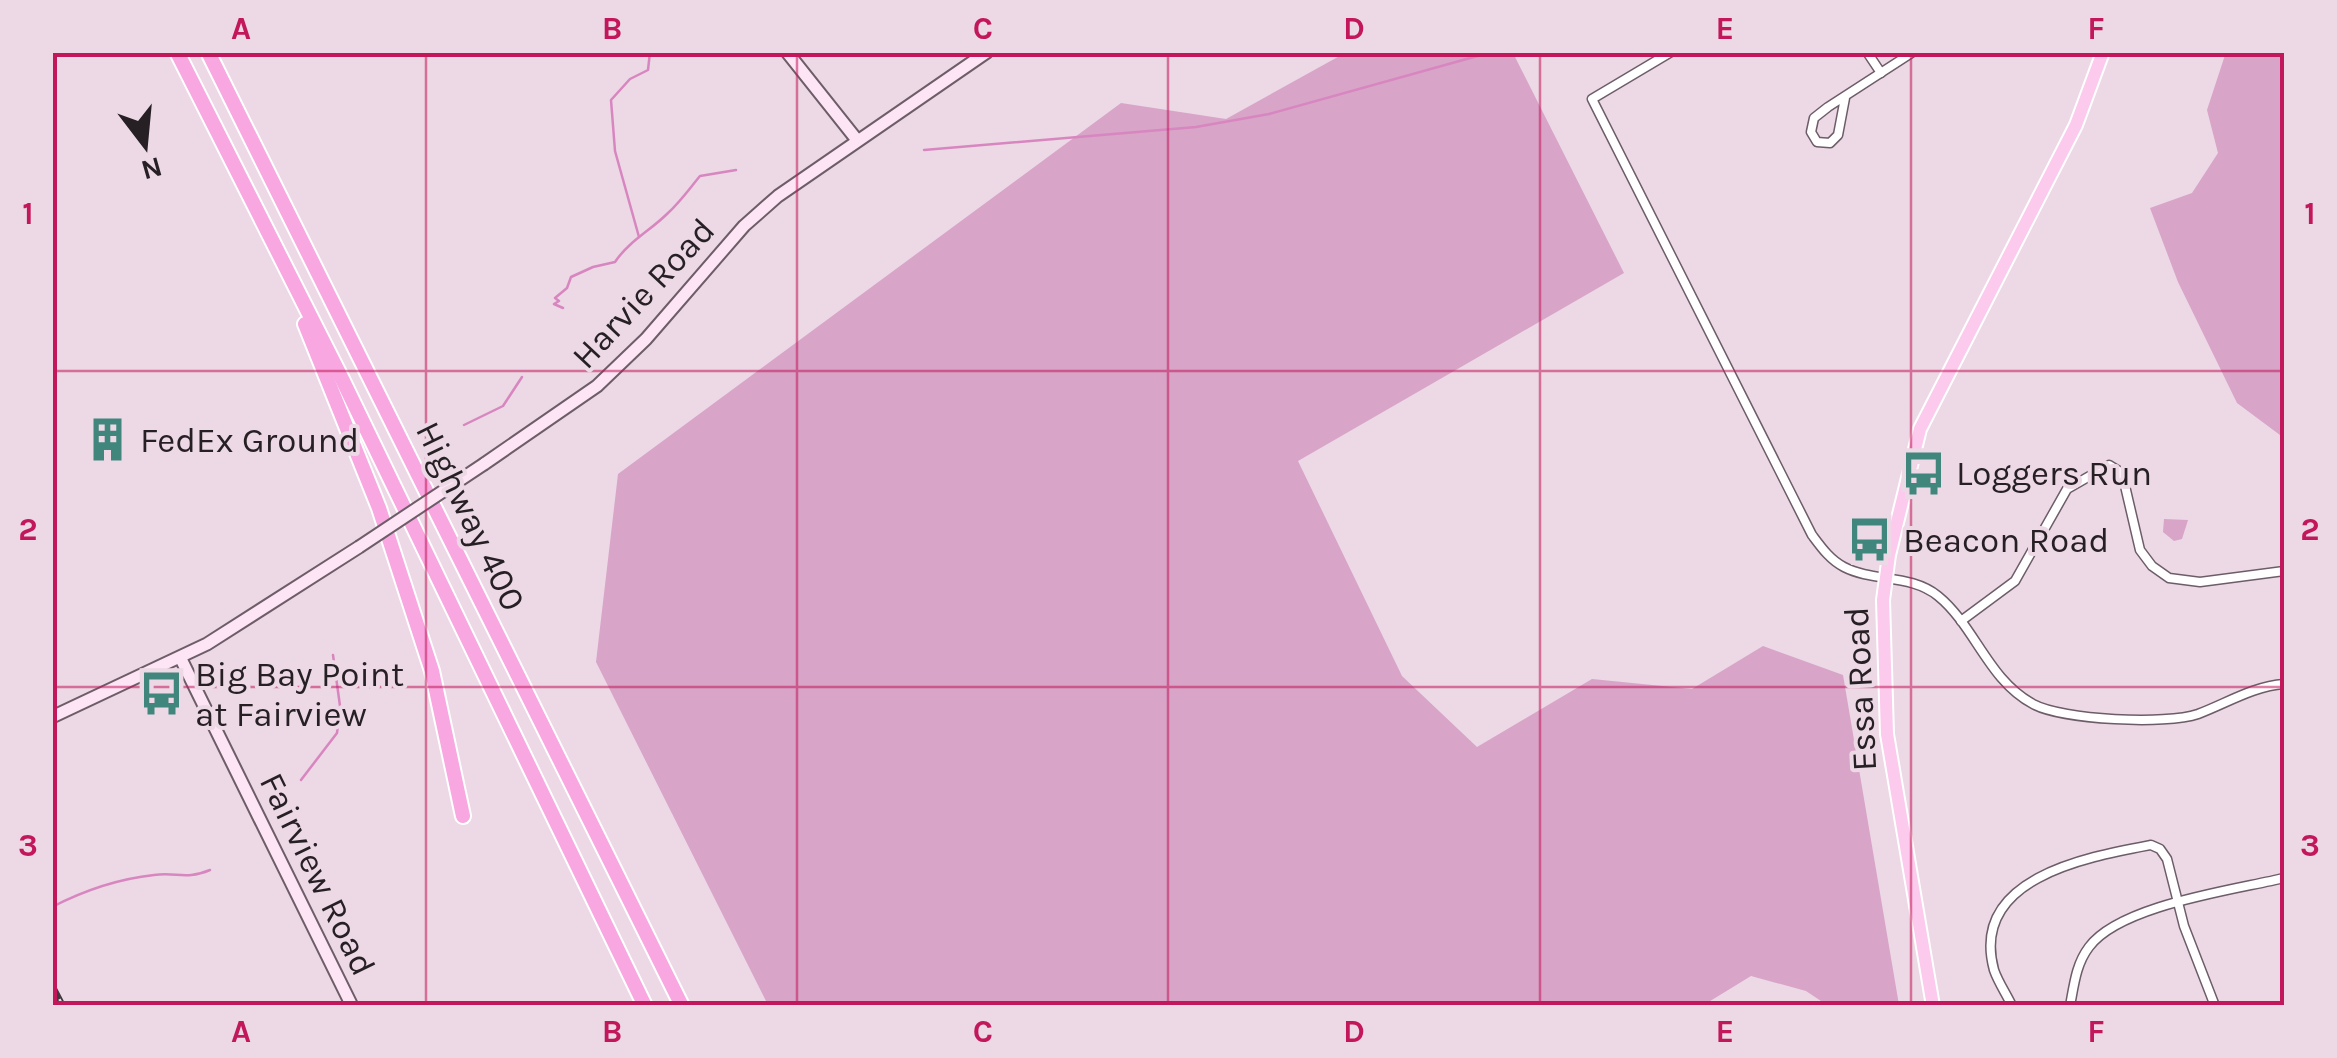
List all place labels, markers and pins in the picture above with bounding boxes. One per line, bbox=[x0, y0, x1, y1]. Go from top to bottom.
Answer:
building icon: FedEx Ground bbox=[83, 416, 131, 464]
place label: FedEx Ground bbox=[140, 420, 359, 461]
bus stop icon: Loggers Run bbox=[1899, 449, 1947, 497]
place label: Loggers Run bbox=[1956, 453, 2152, 494]
bus stop icon: Beacon Road bbox=[1846, 516, 1894, 564]
place label: Beacon Road bbox=[1903, 520, 2109, 561]
place label: Big Bay Point at Fairview bbox=[195, 654, 404, 735]
bus stop icon: Big Bay Point at Fairview bbox=[138, 670, 186, 718]

